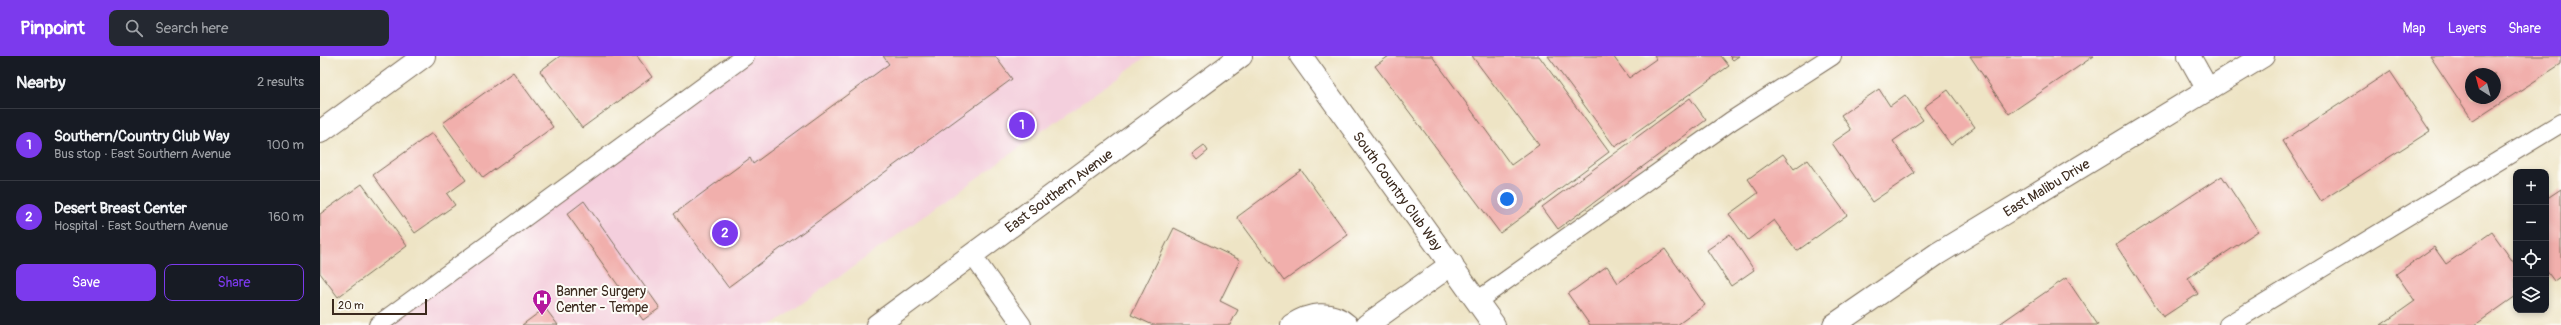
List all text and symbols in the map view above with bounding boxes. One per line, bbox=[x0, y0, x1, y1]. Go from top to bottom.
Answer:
search box bbox=[109, 10, 389, 46]
text: Pinpoint bbox=[20, 16, 85, 40]
icon: search bbox=[123, 17, 145, 39]
text: Search here bbox=[155, 19, 228, 38]
text: Map bbox=[2403, 20, 2426, 37]
text: Layers bbox=[2448, 20, 2486, 37]
text: Share bbox=[2508, 20, 2541, 37]
north arrow bbox=[2465, 68, 2501, 104]
text: Nearby bbox=[16, 72, 65, 93]
text: 2 results bbox=[257, 74, 304, 90]
pin: 1 bbox=[1009, 110, 1035, 140]
text: Southern/Country Club Way bbox=[54, 127, 230, 146]
street label: South Country Club Way bbox=[1349, 128, 1446, 254]
text: 1 bbox=[26, 137, 32, 153]
text: 100 m bbox=[267, 137, 304, 153]
street label: East Southern Avenue bbox=[1002, 145, 1116, 236]
text: Bus stop · East Southern Avenue bbox=[54, 146, 231, 162]
street label: East Malibu Drive bbox=[2000, 155, 2093, 220]
map controls bbox=[2513, 169, 2549, 313]
button: + bbox=[2513, 169, 2549, 205]
your location bbox=[1497, 189, 1517, 209]
text: Desert Breast Center bbox=[54, 199, 187, 218]
button: − bbox=[2513, 205, 2549, 241]
text: 2 bbox=[25, 209, 33, 225]
text: 160 m bbox=[268, 209, 304, 225]
text: Hospital · East Southern Avenue bbox=[54, 218, 228, 234]
pin: 2 bbox=[712, 218, 738, 248]
button: locate bbox=[2513, 241, 2549, 277]
button: Save bbox=[16, 264, 156, 301]
button: Share bbox=[164, 264, 304, 301]
button: layers bbox=[2513, 277, 2549, 313]
place label: Banner Surgery Center - Tempe bbox=[556, 283, 648, 316]
hospital icon: Banner Surgery Center - Tempe bbox=[531, 288, 553, 316]
scale bar bbox=[332, 297, 427, 316]
text: 20 m bbox=[338, 299, 364, 312]

